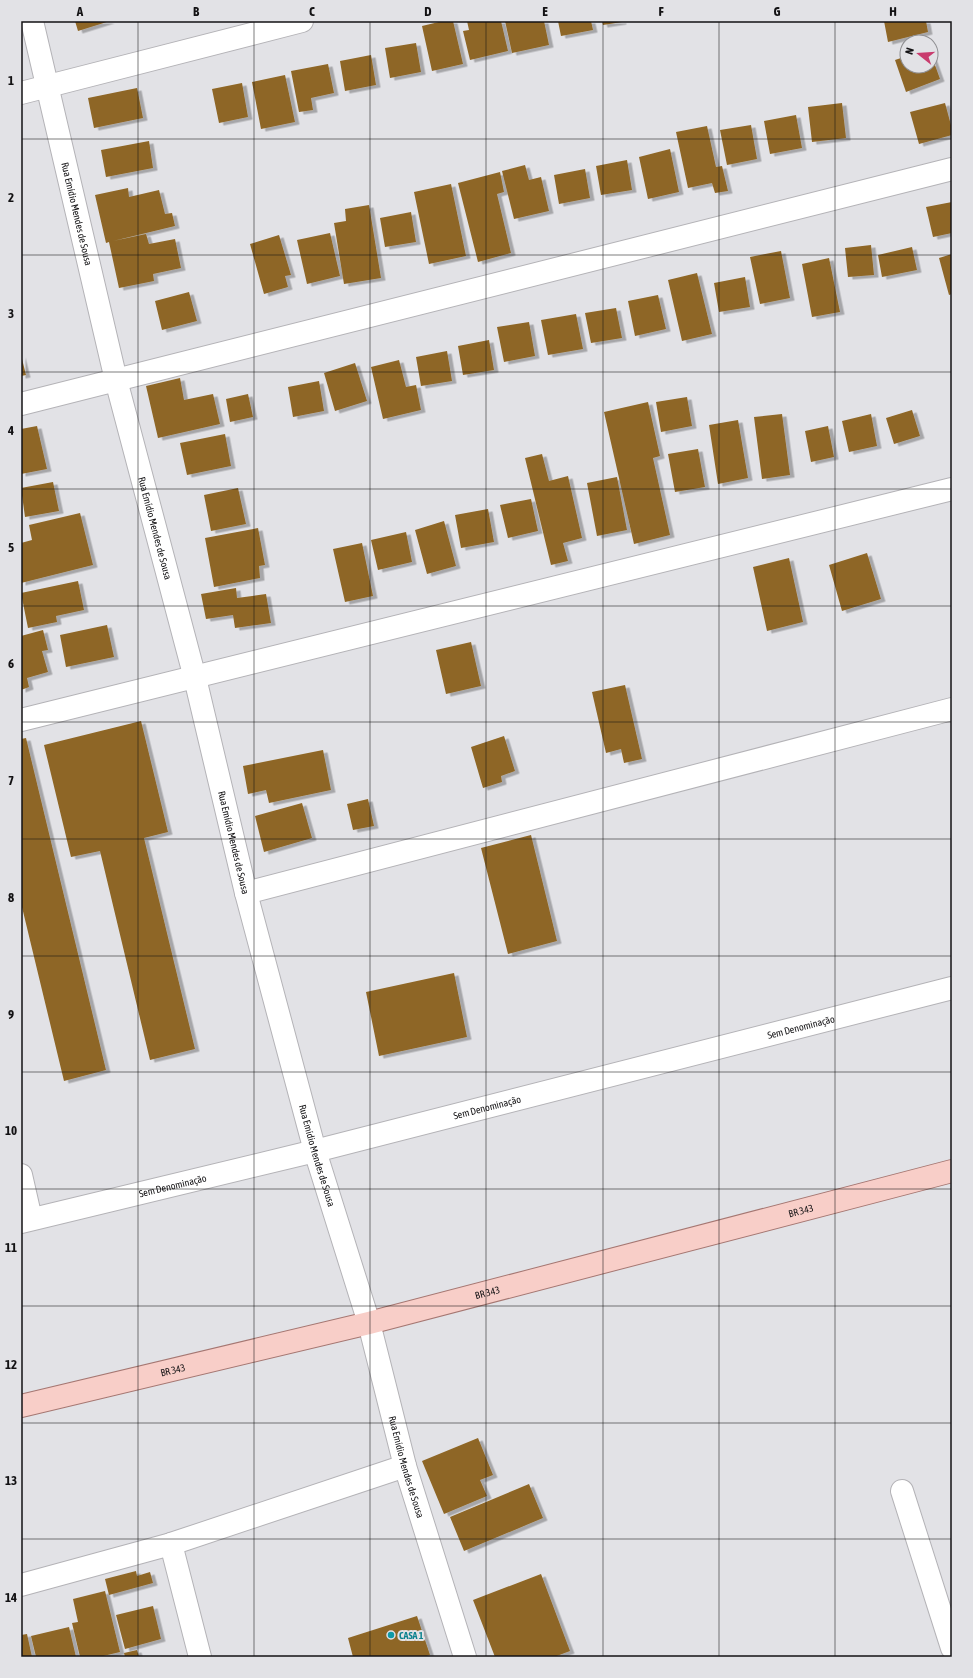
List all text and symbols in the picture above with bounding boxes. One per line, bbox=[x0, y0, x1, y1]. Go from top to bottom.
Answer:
text: A bbox=[76, 4, 84, 19]
text: B bbox=[193, 4, 200, 19]
text: C bbox=[309, 4, 315, 19]
text: D bbox=[424, 4, 432, 19]
text: E bbox=[542, 4, 548, 19]
text: F bbox=[658, 4, 664, 19]
text: G bbox=[774, 4, 781, 19]
text: H bbox=[889, 4, 897, 19]
north arrow bbox=[899, 34, 939, 74]
text: N bbox=[903, 46, 916, 56]
text: 1 bbox=[8, 73, 14, 88]
street label: Rua Emídio Mendes de Sousa bbox=[59, 161, 94, 267]
text: 2 bbox=[8, 190, 14, 205]
text: 3 bbox=[8, 306, 14, 321]
text: 4 bbox=[7, 423, 14, 438]
street label: Rua Emídio Mendes de Sousa bbox=[136, 476, 174, 581]
text: 5 bbox=[8, 540, 14, 555]
text: 6 bbox=[8, 656, 14, 671]
text: 7 bbox=[8, 773, 14, 788]
street label: Rua Emídio Mendes de Sousa bbox=[216, 790, 251, 896]
text: 8 bbox=[8, 890, 14, 905]
text: 9 bbox=[8, 1007, 14, 1022]
street label: Sem Denominação bbox=[766, 1013, 836, 1041]
street label: Sem Denominação bbox=[452, 1093, 522, 1121]
street label: Rua Emídio Mendes de Sousa bbox=[297, 1103, 337, 1208]
text: 10 bbox=[5, 1123, 17, 1138]
street label: Sem Denominação bbox=[138, 1172, 208, 1199]
street label: BR 343 bbox=[787, 1202, 815, 1219]
text: 11 bbox=[5, 1240, 17, 1255]
street label: BR 343 bbox=[474, 1284, 501, 1301]
text: 12 bbox=[5, 1357, 17, 1372]
street label: BR 343 bbox=[159, 1362, 187, 1379]
street label: Rua Emídio Mendes de Sousa bbox=[387, 1415, 426, 1520]
text: 13 bbox=[5, 1473, 17, 1488]
text: 14 bbox=[5, 1590, 17, 1605]
marker: CASA 1 bbox=[386, 1630, 396, 1640]
place label: CASA 1 bbox=[399, 1630, 424, 1641]

